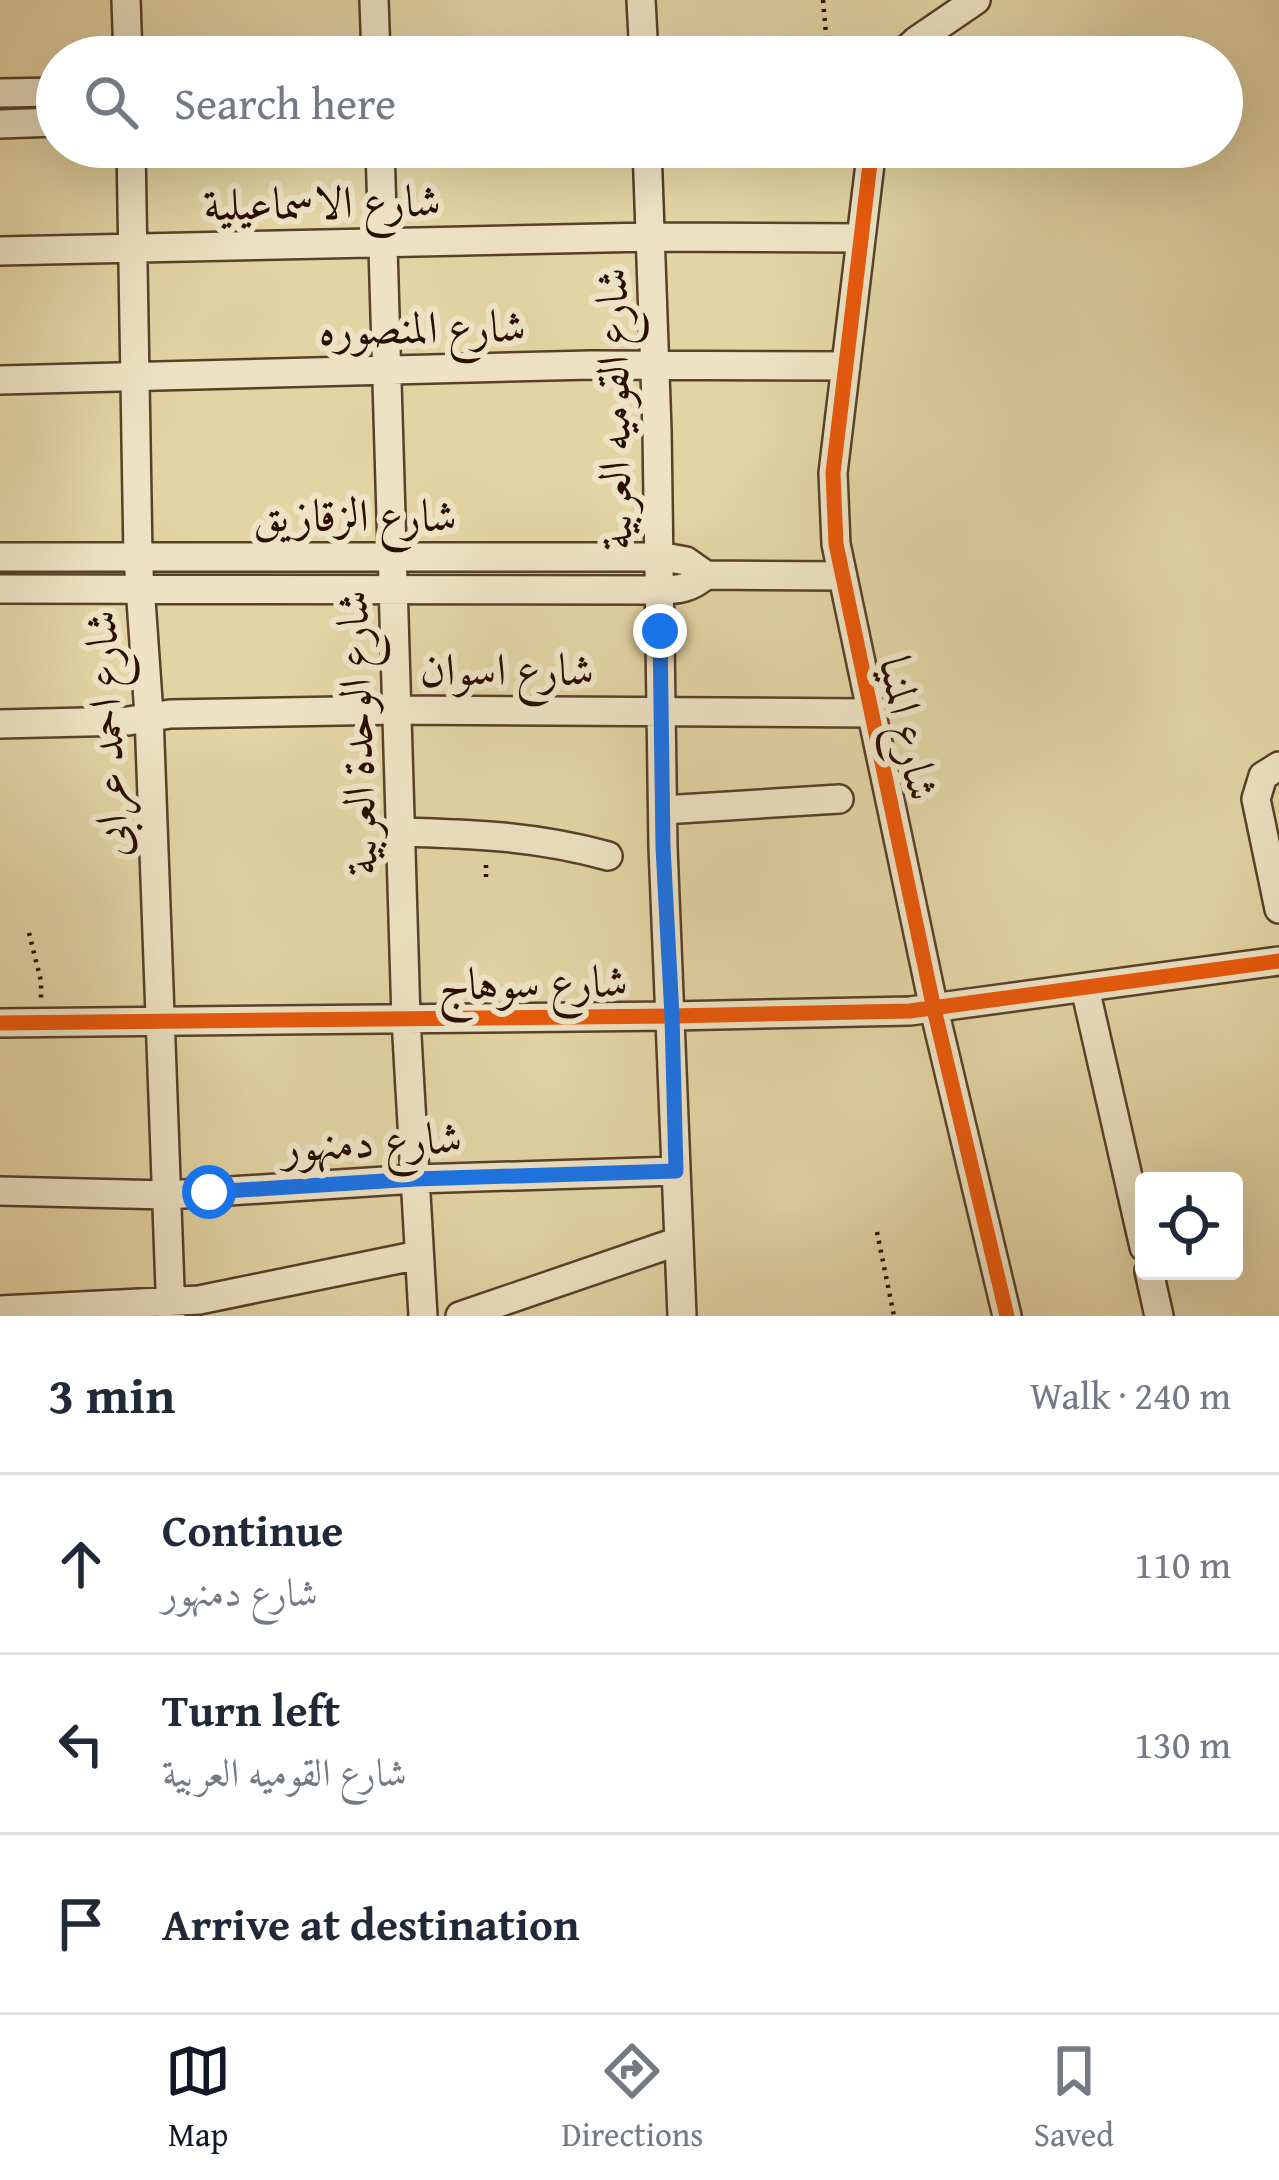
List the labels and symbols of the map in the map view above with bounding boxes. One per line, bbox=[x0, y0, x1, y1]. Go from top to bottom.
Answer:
street label: شارع الاسماعيلية bbox=[203, 167, 442, 242]
street label: شارع القوميه العربية bbox=[578, 267, 653, 551]
street label: شارع المنصوره bbox=[318, 292, 526, 367]
street label: شارع الزقازيق bbox=[253, 482, 457, 553]
street label: شارع الوحدة العربية bbox=[318, 589, 399, 877]
route end bbox=[633, 604, 687, 658]
street label: شارع احمد عرابى bbox=[67, 609, 150, 859]
street label: شارع اسوان bbox=[420, 636, 594, 707]
street label: شارع المنيا bbox=[858, 650, 957, 807]
street label: شارع سوهاج bbox=[438, 947, 628, 1025]
street label: شارع دمنهور bbox=[276, 1103, 464, 1184]
route start bbox=[182, 1165, 236, 1219]

